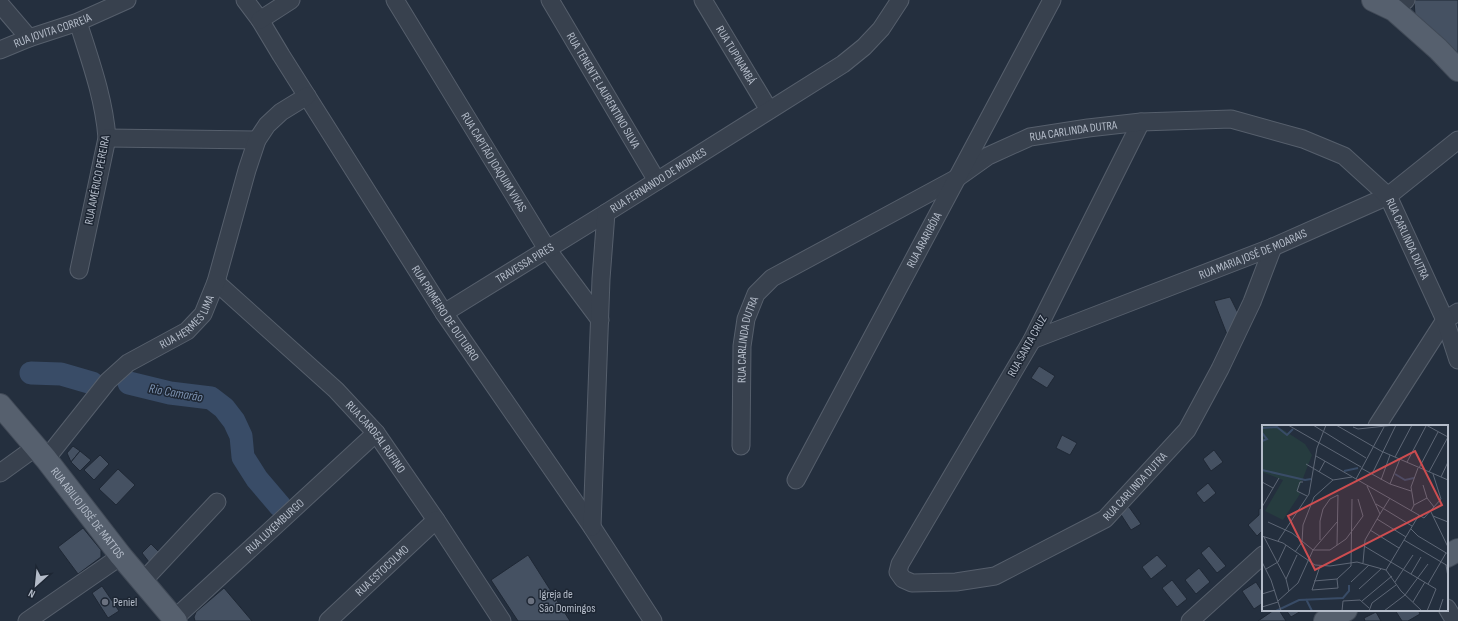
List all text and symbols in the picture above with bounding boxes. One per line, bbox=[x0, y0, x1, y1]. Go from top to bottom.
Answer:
street label: RUA JOVITA CORREIA bbox=[12, 10, 95, 52]
street label: RUA TUPINAMBÁ bbox=[712, 23, 759, 88]
street label: RUA TENENTE LAURENTINO SILVA bbox=[563, 30, 644, 152]
street label: RUA CAPITÃO JOAQUIM VIVAS bbox=[457, 110, 530, 215]
street label: RUA CARLINDA DUTRA bbox=[1029, 118, 1119, 145]
street label: RUA AMÉRICO PEREIRA bbox=[81, 133, 114, 226]
street label: RUA FERNANDO DE MORAES bbox=[607, 145, 710, 217]
street label: RUA CARLINDA DUTRA bbox=[1382, 196, 1433, 283]
street label: RUA ARARIBÓIA bbox=[903, 209, 946, 271]
street label: RUA MARIA JOSÉ DE MOARAIS bbox=[1197, 226, 1309, 283]
street label: TRAVESSA PIRES bbox=[493, 240, 557, 287]
street label: RUA PRIMEIRO DE OUTUBRO bbox=[408, 263, 482, 364]
street label: RUA HERMES LIMA bbox=[157, 292, 218, 352]
street label: RUA CARLINDA DUTRA bbox=[735, 294, 763, 383]
street label: RUA SANTA CRUZ bbox=[1004, 313, 1051, 380]
water label: Rio Camarão bbox=[148, 380, 205, 406]
street label: RUA CARDEAL RUFINO bbox=[342, 398, 408, 476]
inset map bbox=[1262, 425, 1448, 611]
street label: RUA CARLINDA DUTRA bbox=[1100, 449, 1171, 524]
street label: RUA ABILIO JOSÉ DE MATTOS bbox=[47, 464, 127, 562]
street label: RUA LUXEMBURGO bbox=[243, 496, 308, 557]
street label: RUA ESTOCOLMO bbox=[352, 542, 412, 600]
north arrow bbox=[16, 565, 56, 605]
text: N bbox=[26, 586, 37, 601]
place label: Igreja de São Domingos bbox=[539, 587, 596, 616]
place label: Peniel bbox=[113, 595, 137, 610]
marker: Igreja de São Domingos bbox=[526, 596, 536, 606]
marker: Peniel bbox=[100, 597, 110, 607]

